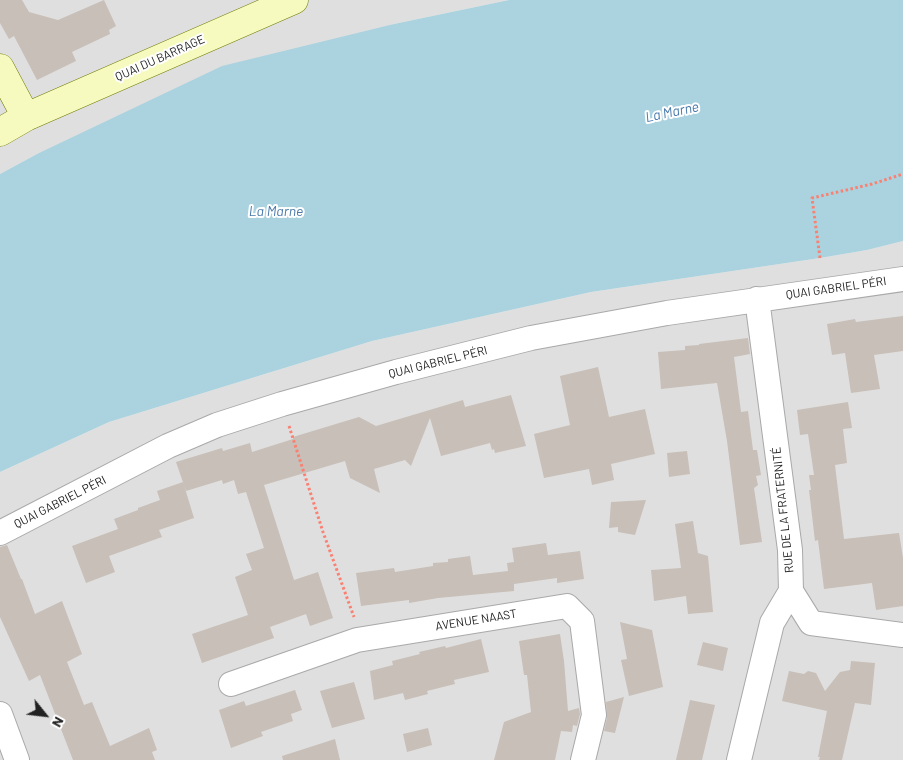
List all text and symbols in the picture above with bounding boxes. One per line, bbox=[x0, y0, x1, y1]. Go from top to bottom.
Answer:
street label: QUAI DU BARRAGE bbox=[113, 32, 207, 84]
water label: La Marne bbox=[644, 98, 700, 126]
water label: La Marne bbox=[249, 203, 303, 219]
street label: QUAI GABRIEL PÉRI bbox=[785, 274, 887, 302]
street label: QUAI GABRIEL PÉRI bbox=[387, 343, 489, 381]
street label: RUE DE LA FRATERNITÉ bbox=[769, 446, 797, 574]
street label: QUAI GABRIEL PÉRI bbox=[12, 473, 108, 531]
street label: AVENUE NAAST bbox=[434, 606, 518, 634]
north arrow bbox=[20, 690, 70, 740]
text: N bbox=[49, 714, 68, 731]

